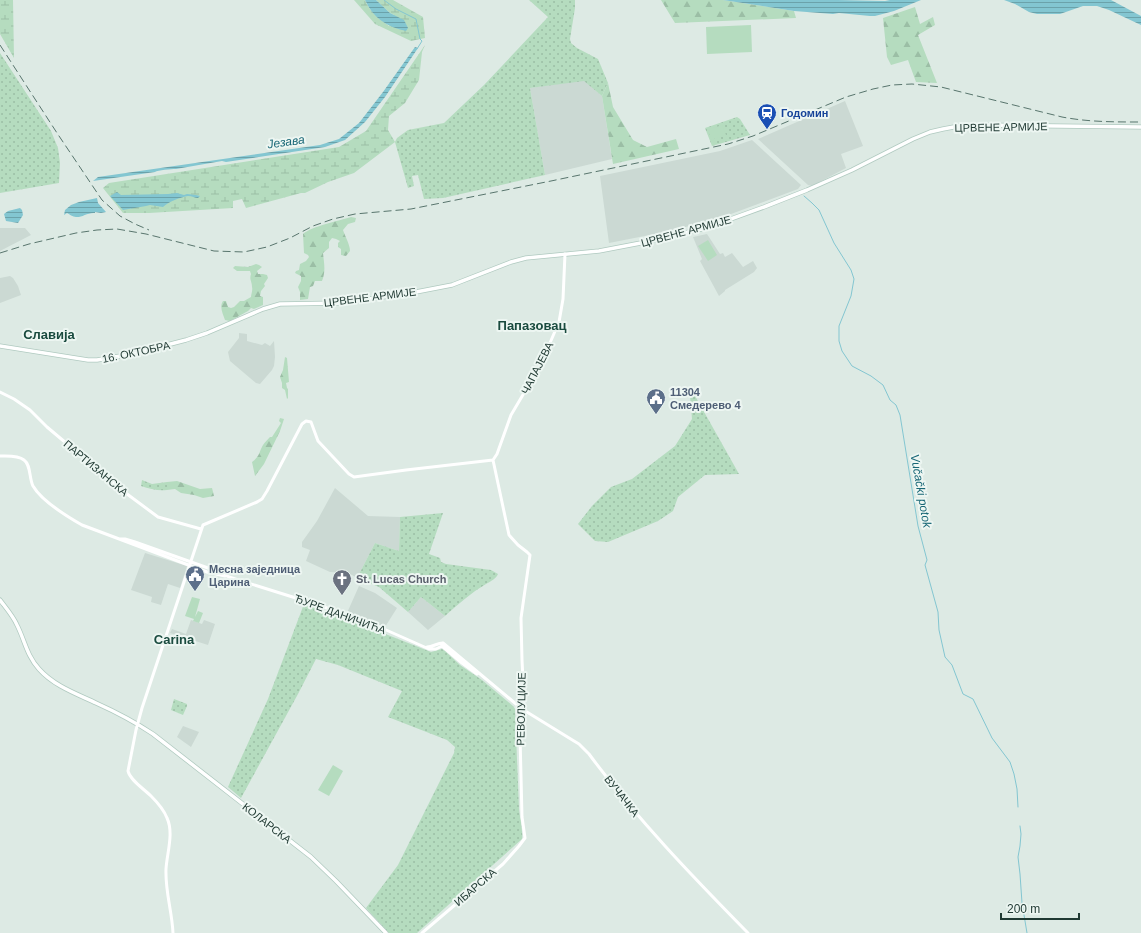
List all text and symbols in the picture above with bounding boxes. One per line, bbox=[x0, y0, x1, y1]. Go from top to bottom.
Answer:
station icon: Годомин bbox=[756, 102, 778, 130]
place label: Годомин bbox=[781, 107, 828, 119]
street label: ЦРВЕНЕ АРМИЈЕ bbox=[954, 120, 1048, 134]
water label: Језава bbox=[266, 132, 306, 152]
street label: ЦРВЕНЕ АРМИЈЕ bbox=[640, 213, 732, 249]
street label: ЦРВЕНЕ АРМИЈЕ bbox=[323, 285, 417, 309]
district label: Папазовац bbox=[498, 318, 566, 333]
district label: Славија bbox=[23, 327, 76, 342]
street label: 16. ОКТОБРА bbox=[101, 339, 172, 365]
street label: ЧАПАЈЕВА bbox=[519, 339, 556, 396]
place label: 11304 Смедерево 4 bbox=[670, 386, 742, 411]
public building icon: 11304 Смедерево 4 bbox=[645, 387, 667, 415]
street label: ПАРТИЗАНСКА bbox=[61, 438, 131, 499]
water label: Vučački potok bbox=[908, 453, 935, 530]
place label: Месна заједница Царина bbox=[209, 563, 301, 588]
public building icon: Месна заједница Царина bbox=[184, 564, 206, 592]
church icon: St. Lucas Church bbox=[331, 568, 353, 596]
place label: St. Lucas Church bbox=[356, 573, 447, 585]
street label: ЂУРЕ ДАНИЧИЋА bbox=[292, 592, 388, 636]
district label: Carina bbox=[154, 632, 195, 647]
street label: РЕВОЛУЦИЈЕ bbox=[514, 672, 528, 746]
street label: ВУЧАЧКА bbox=[602, 773, 642, 819]
street label: КОЛАРСКА bbox=[240, 800, 294, 846]
street label: ИБАРСКА bbox=[452, 865, 499, 908]
scale bar bbox=[1001, 895, 1079, 921]
text: 200 m bbox=[1007, 902, 1040, 916]

